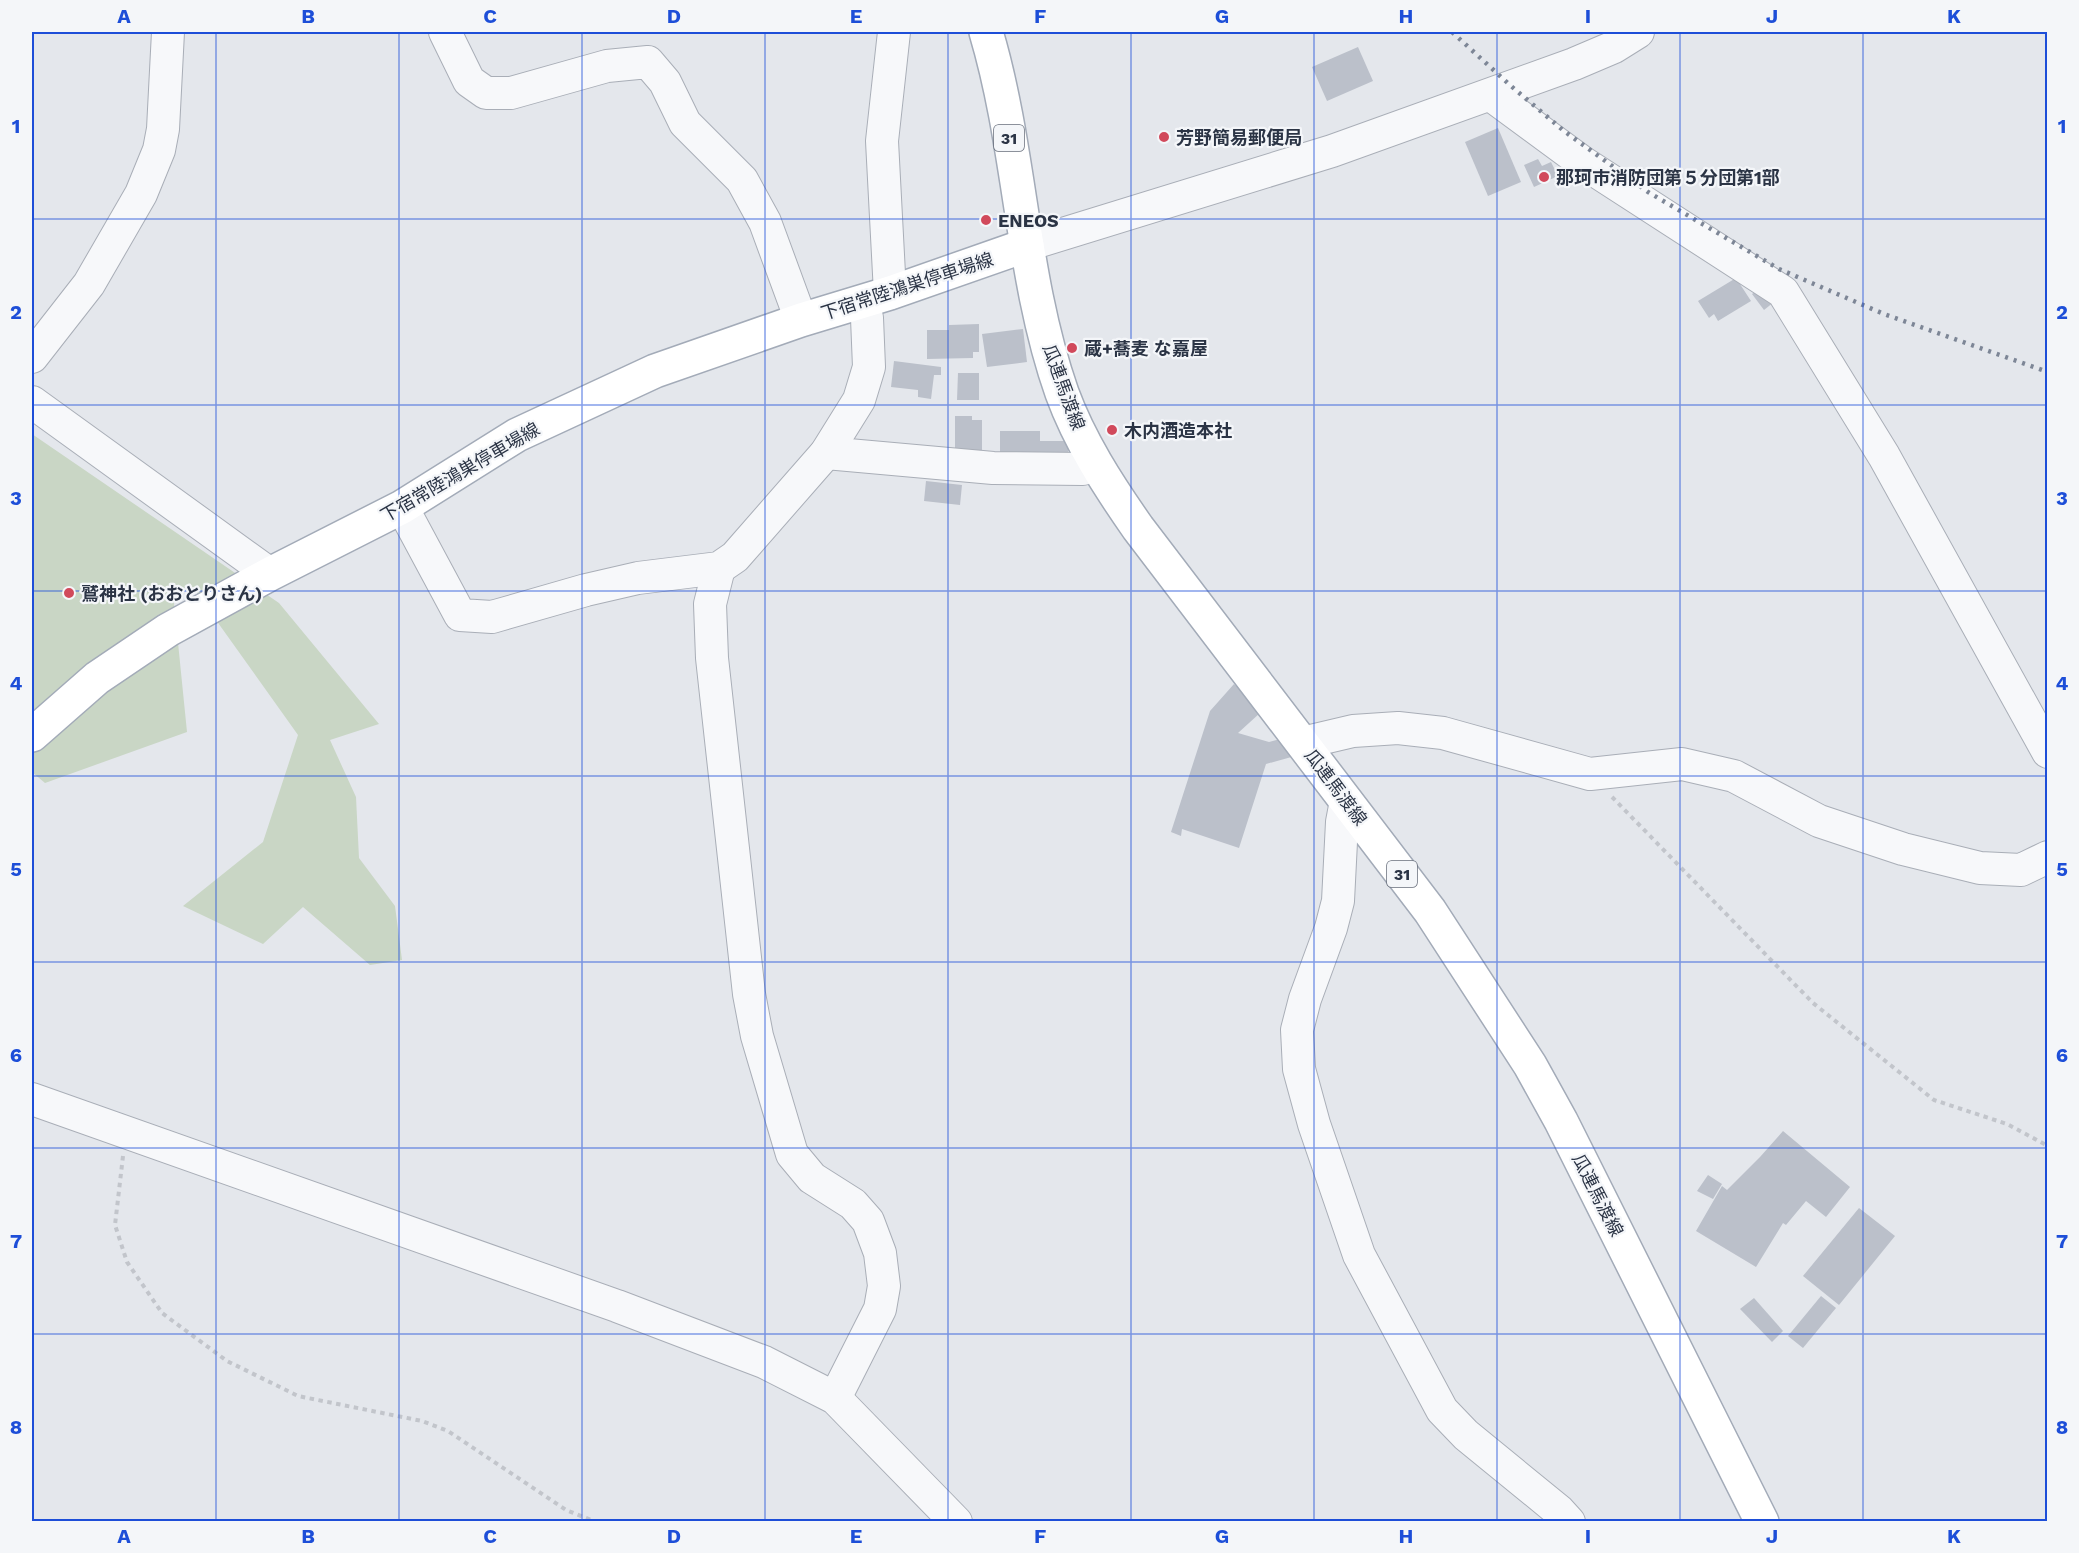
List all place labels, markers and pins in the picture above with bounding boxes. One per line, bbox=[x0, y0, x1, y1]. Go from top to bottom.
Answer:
place label: 芳野簡易郵便局 bbox=[1176, 127, 1302, 148]
marker: 芳野簡易郵便局 bbox=[1157, 130, 1171, 144]
place label: 那珂市消防団第５分団第1部 bbox=[1556, 167, 1780, 188]
marker: 那珂市消防団第５分団第1部 bbox=[1537, 170, 1551, 184]
place label: ENEOS bbox=[998, 210, 1059, 231]
marker: ENEOS bbox=[979, 213, 993, 227]
place label: 蔵+蕎麦 な嘉屋 bbox=[1084, 338, 1208, 359]
marker: 蔵+蕎麦 な嘉屋 bbox=[1065, 341, 1079, 355]
place label: 木内酒造本社 bbox=[1124, 420, 1232, 441]
marker: 木内酒造本社 bbox=[1105, 423, 1119, 437]
place label: 鷲神社 (おおとりさん) bbox=[81, 583, 262, 604]
marker: 鷲神社 (おおとりさん) bbox=[62, 586, 76, 600]

